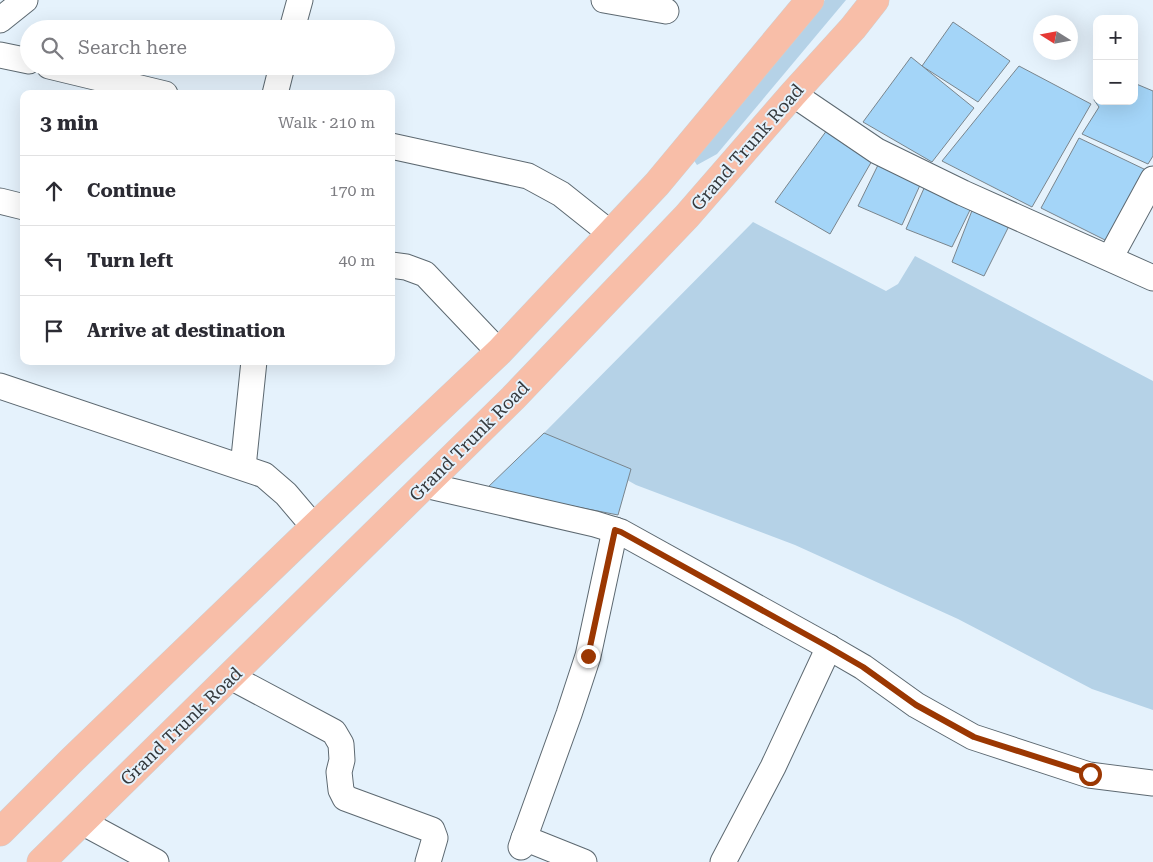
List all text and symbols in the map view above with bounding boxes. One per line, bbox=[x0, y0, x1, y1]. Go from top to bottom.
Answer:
north arrow bbox=[1033, 15, 1078, 60]
map controls bbox=[1093, 15, 1138, 105]
button: + bbox=[1093, 15, 1138, 60]
search box bbox=[20, 20, 395, 75]
icon: search bbox=[38, 34, 66, 62]
text: Search here bbox=[78, 36, 187, 59]
button: − bbox=[1093, 60, 1138, 105]
street label: Grand Trunk Road bbox=[686, 79, 808, 215]
text: 3 min bbox=[40, 111, 98, 135]
text: Walk · 210 m bbox=[278, 113, 375, 132]
icon: ahead bbox=[40, 177, 68, 205]
text: Continue bbox=[87, 179, 176, 202]
text: 170 m bbox=[329, 181, 375, 200]
icon: left bbox=[40, 247, 68, 275]
text: Turn left bbox=[87, 249, 173, 272]
text: 40 m bbox=[338, 251, 375, 270]
icon: arrive bbox=[40, 317, 68, 345]
text: Arrive at destination bbox=[87, 319, 285, 342]
street label: Grand Trunk Road bbox=[405, 376, 534, 505]
route end bbox=[577, 645, 600, 668]
street label: Grand Trunk Road bbox=[116, 662, 246, 789]
route start bbox=[1079, 763, 1102, 786]

